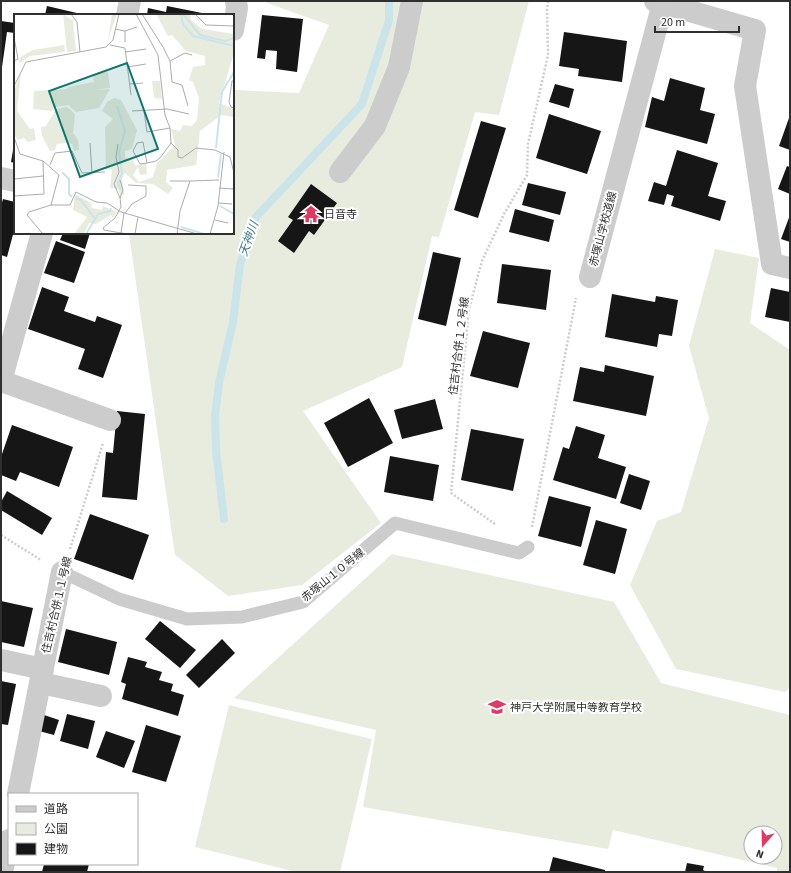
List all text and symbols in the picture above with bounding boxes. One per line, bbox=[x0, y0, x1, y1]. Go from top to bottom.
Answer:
scale bar bbox=[655, 8, 739, 34]
inset map bbox=[14, 14, 234, 234]
text: 20 m bbox=[661, 14, 685, 31]
street label: 赤塚山学校道線 bbox=[586, 190, 620, 268]
temple icon: 日音寺 bbox=[301, 204, 321, 224]
place label: 日音寺 bbox=[324, 207, 357, 222]
water label: 天神川 bbox=[235, 217, 264, 259]
street label: 住吉村合併１２号線 bbox=[446, 296, 472, 396]
street label: 赤塚山１０号線 bbox=[298, 545, 368, 605]
street label: 住吉村合併１１号線 bbox=[39, 555, 75, 655]
school or university icon: 神戸大学附属中等教育学校 bbox=[487, 697, 507, 717]
place label: 神戸大学附属中等教育学校 bbox=[510, 700, 642, 715]
legend bbox=[8, 793, 138, 865]
text: 道路 bbox=[44, 801, 68, 818]
text: 公園 bbox=[44, 821, 68, 838]
north arrow bbox=[743, 825, 783, 865]
text: 建物 bbox=[44, 841, 68, 858]
text: N bbox=[754, 846, 766, 862]

